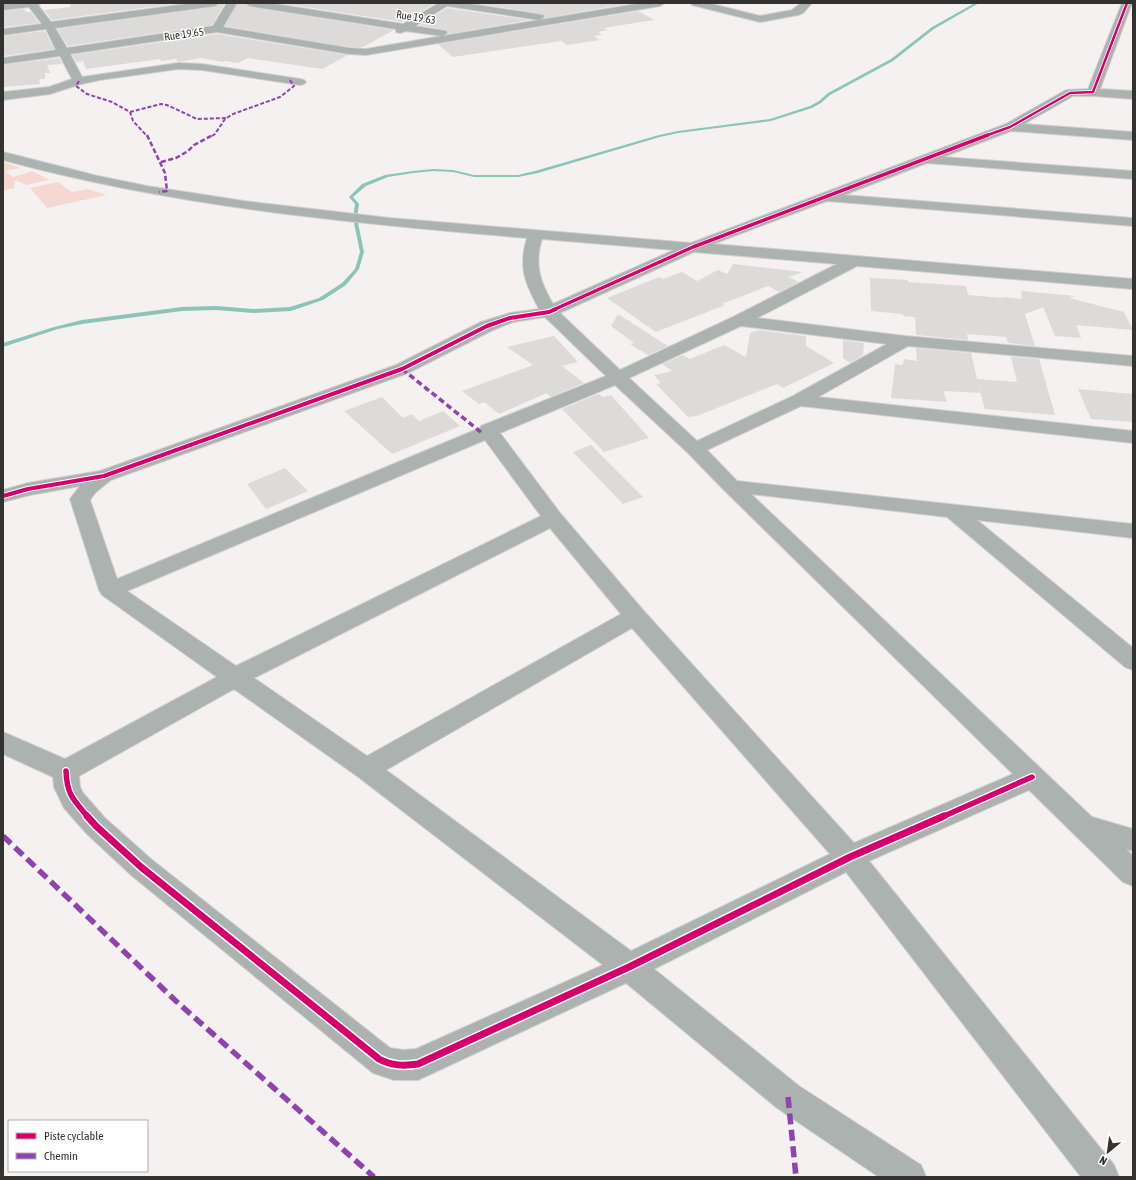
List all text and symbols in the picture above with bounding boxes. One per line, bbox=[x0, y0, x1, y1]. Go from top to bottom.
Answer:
street label: Rue 19.63 bbox=[395, 8, 437, 26]
street label: Rue 19.65 bbox=[163, 25, 205, 43]
legend bbox=[8, 1120, 148, 1172]
text: Piste cyclable bbox=[44, 1129, 104, 1143]
north arrow bbox=[1088, 1132, 1128, 1172]
text: Chemin bbox=[44, 1149, 78, 1163]
text: N bbox=[1097, 1154, 1109, 1168]

